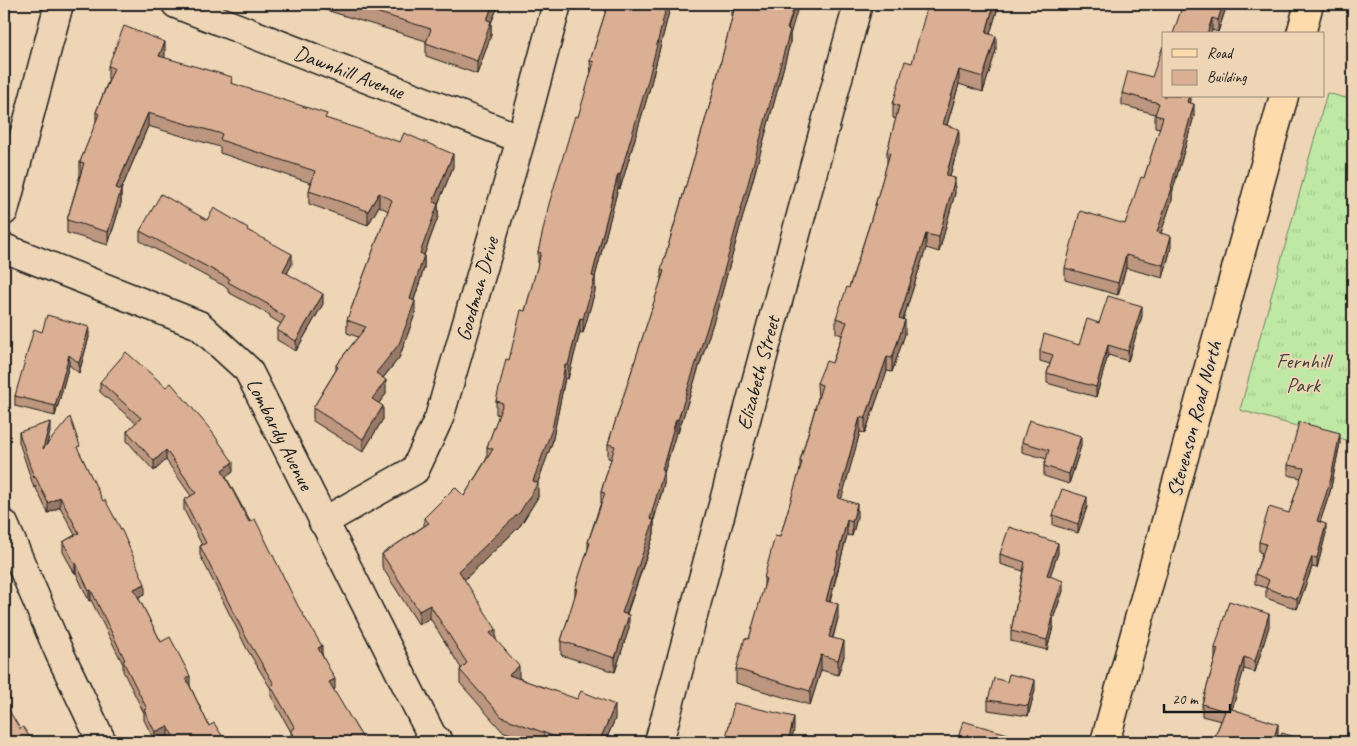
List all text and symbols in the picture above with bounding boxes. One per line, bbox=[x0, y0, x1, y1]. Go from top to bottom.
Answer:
legend bbox=[1162, 32, 1324, 98]
street label: Dawnhill Avenue bbox=[291, 39, 409, 105]
text: Road bbox=[1207, 44, 1234, 63]
text: Building bbox=[1207, 68, 1247, 87]
street label: Goodman Drive bbox=[450, 233, 505, 344]
street label: Elizabeth Street bbox=[730, 311, 786, 433]
street label: Stevenson Road North bbox=[1161, 338, 1227, 500]
park label: Fernhill Park bbox=[1276, 348, 1333, 398]
street label: Lombardy Avenue bbox=[241, 374, 320, 495]
scale bar bbox=[1164, 681, 1231, 713]
text: 20 m bbox=[1172, 690, 1199, 709]

